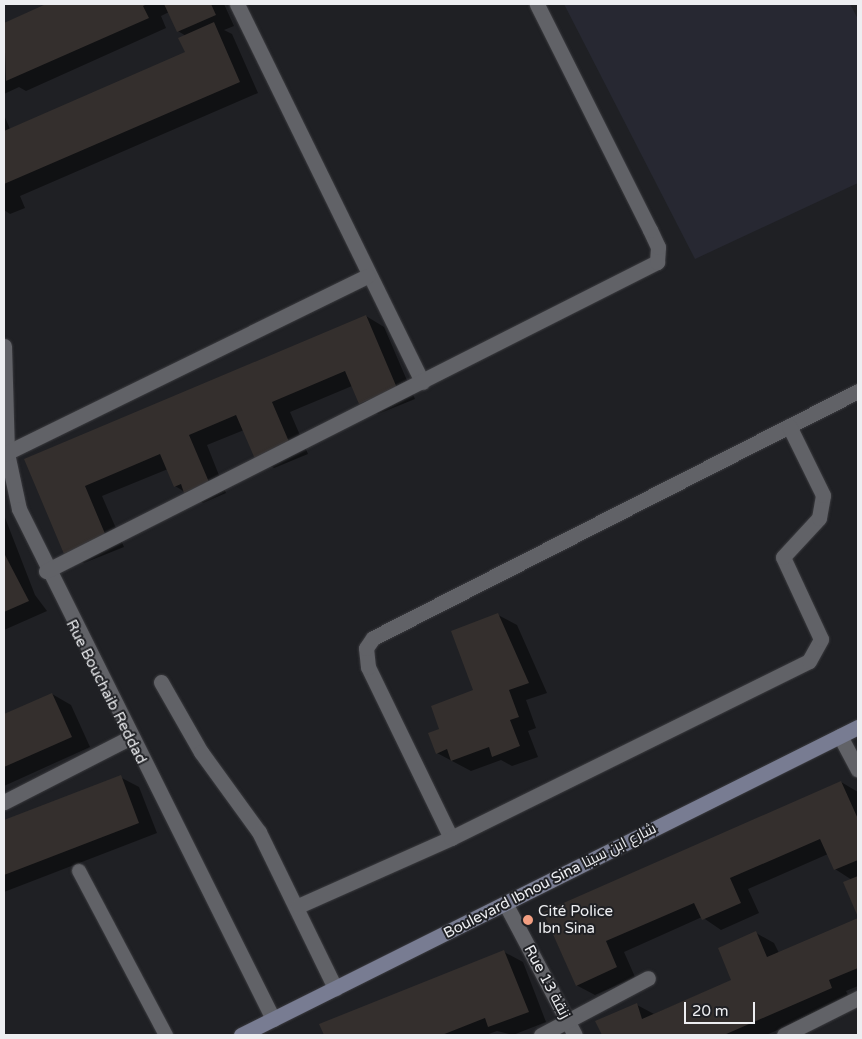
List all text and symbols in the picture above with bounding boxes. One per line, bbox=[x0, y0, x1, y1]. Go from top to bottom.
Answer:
street label: Rue Bouchaib Reddad bbox=[62, 617, 150, 767]
street label: Boulevard Ibnou Sina شارع ابن سينا bbox=[441, 819, 659, 943]
place label: Cité Police Ibn Sina bbox=[538, 902, 613, 937]
marker: Cité Police Ibn Sina bbox=[522, 914, 534, 926]
street label: Rue 13 زنقة bbox=[520, 942, 574, 1022]
scale bar bbox=[687, 992, 758, 1024]
text: 20 m bbox=[692, 1002, 729, 1020]

